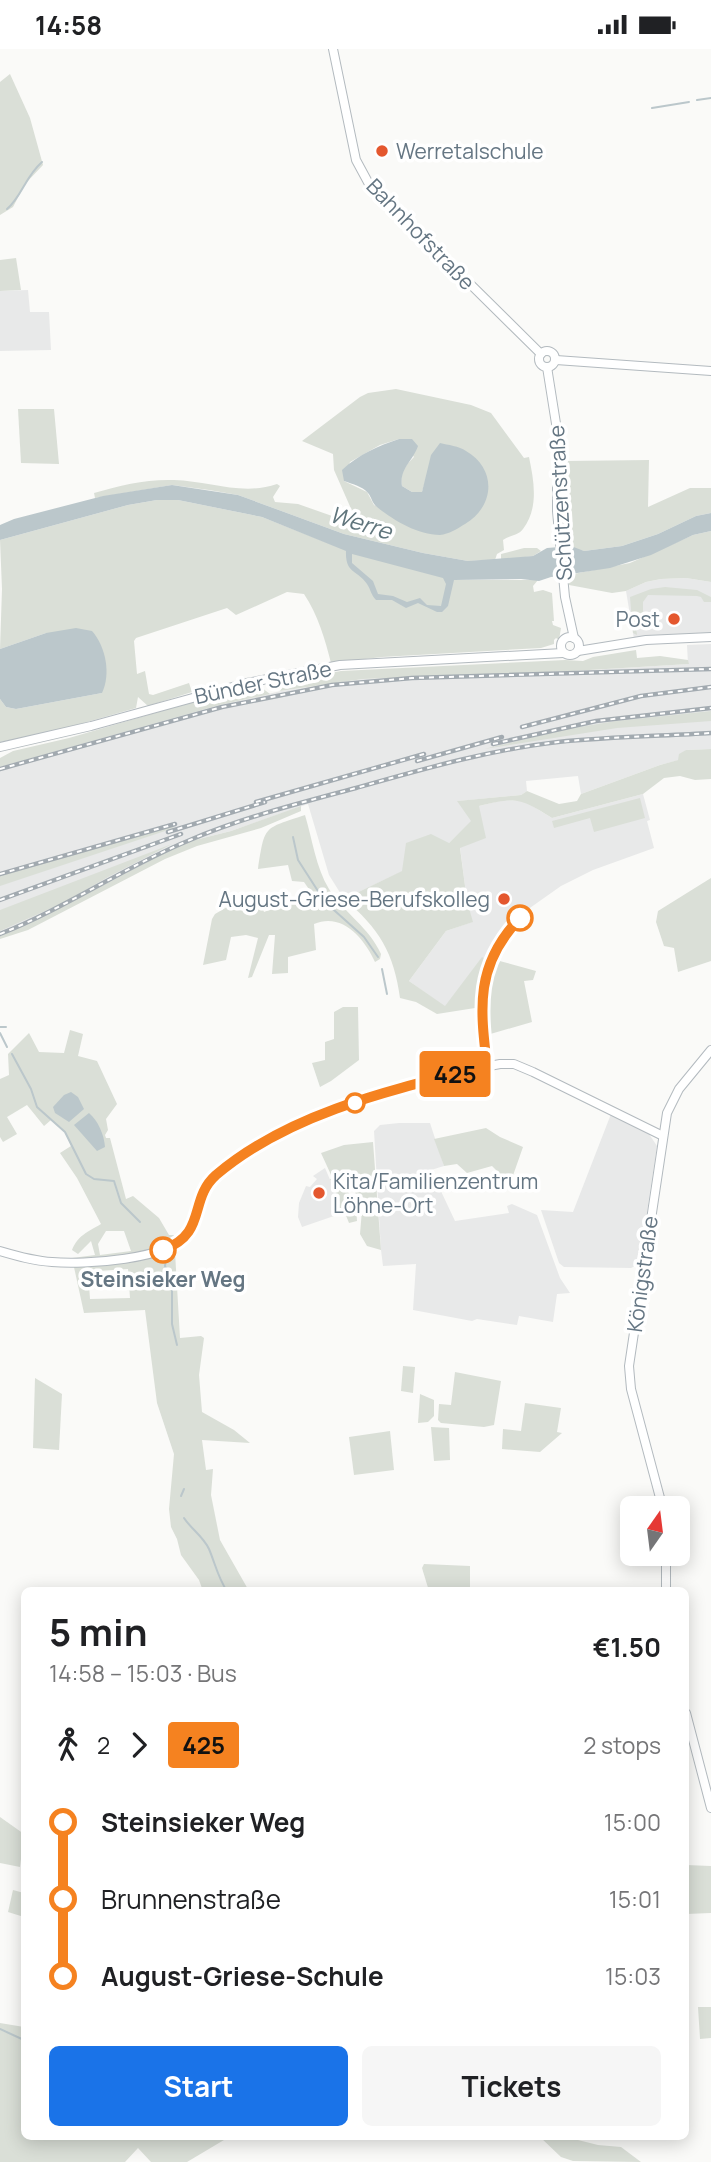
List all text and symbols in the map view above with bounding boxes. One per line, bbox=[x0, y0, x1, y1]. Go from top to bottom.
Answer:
text: 14:58 bbox=[35, 7, 102, 43]
place label: Werretalschule bbox=[396, 137, 544, 165]
marker: Werretalschule bbox=[374, 143, 390, 159]
street label: Bahnhofstraße bbox=[361, 172, 481, 296]
street label: Schützenstraße bbox=[542, 424, 578, 582]
water label: Werre bbox=[326, 497, 397, 547]
place label: Post bbox=[616, 605, 660, 633]
marker: Post bbox=[666, 611, 682, 627]
street label: Bünder Straße bbox=[192, 654, 334, 710]
place label: August-Griese-Berufskolleg bbox=[219, 885, 490, 913]
marker: August-Griese-Berufskolleg bbox=[496, 891, 512, 907]
unlabelled marker bbox=[507, 905, 533, 931]
line badge: 425 bbox=[415, 1051, 495, 1097]
text: 425 bbox=[434, 1057, 476, 1090]
unlabelled marker bbox=[345, 1093, 365, 1113]
place label: Kita/Familienzentrum Löhne-Ort bbox=[333, 1167, 538, 1219]
marker: Kita/Familienzentrum Löhne-Ort bbox=[311, 1185, 327, 1201]
street label: Königstraße bbox=[620, 1214, 664, 1334]
marker: Steinsieker Weg bbox=[150, 1237, 176, 1263]
place label: Steinsieker Weg bbox=[80, 1265, 246, 1293]
north arrow bbox=[620, 1496, 690, 1566]
map controls bbox=[620, 1496, 690, 1566]
text: 5 min bbox=[49, 1605, 147, 1657]
text: €1.50 bbox=[593, 1629, 661, 1665]
text: 14:58 – 15:03 · Bus bbox=[49, 1657, 237, 1689]
icon: walk bbox=[49, 1726, 87, 1764]
icon: forward bbox=[120, 1726, 158, 1764]
text: 425 bbox=[182, 1728, 225, 1761]
text: 2 bbox=[97, 1729, 110, 1761]
text: 2 stops bbox=[583, 1729, 661, 1761]
text: Steinsieker Weg bbox=[101, 1804, 305, 1840]
text: 15:00 bbox=[604, 1806, 661, 1838]
text: Brunnenstraße bbox=[101, 1881, 281, 1917]
text: 15:01 bbox=[609, 1883, 661, 1915]
text: August-Griese-Schule bbox=[101, 1958, 384, 1994]
text: 15:03 bbox=[605, 1960, 661, 1992]
button: Start bbox=[49, 2046, 348, 2126]
button: Tickets bbox=[362, 2046, 661, 2126]

